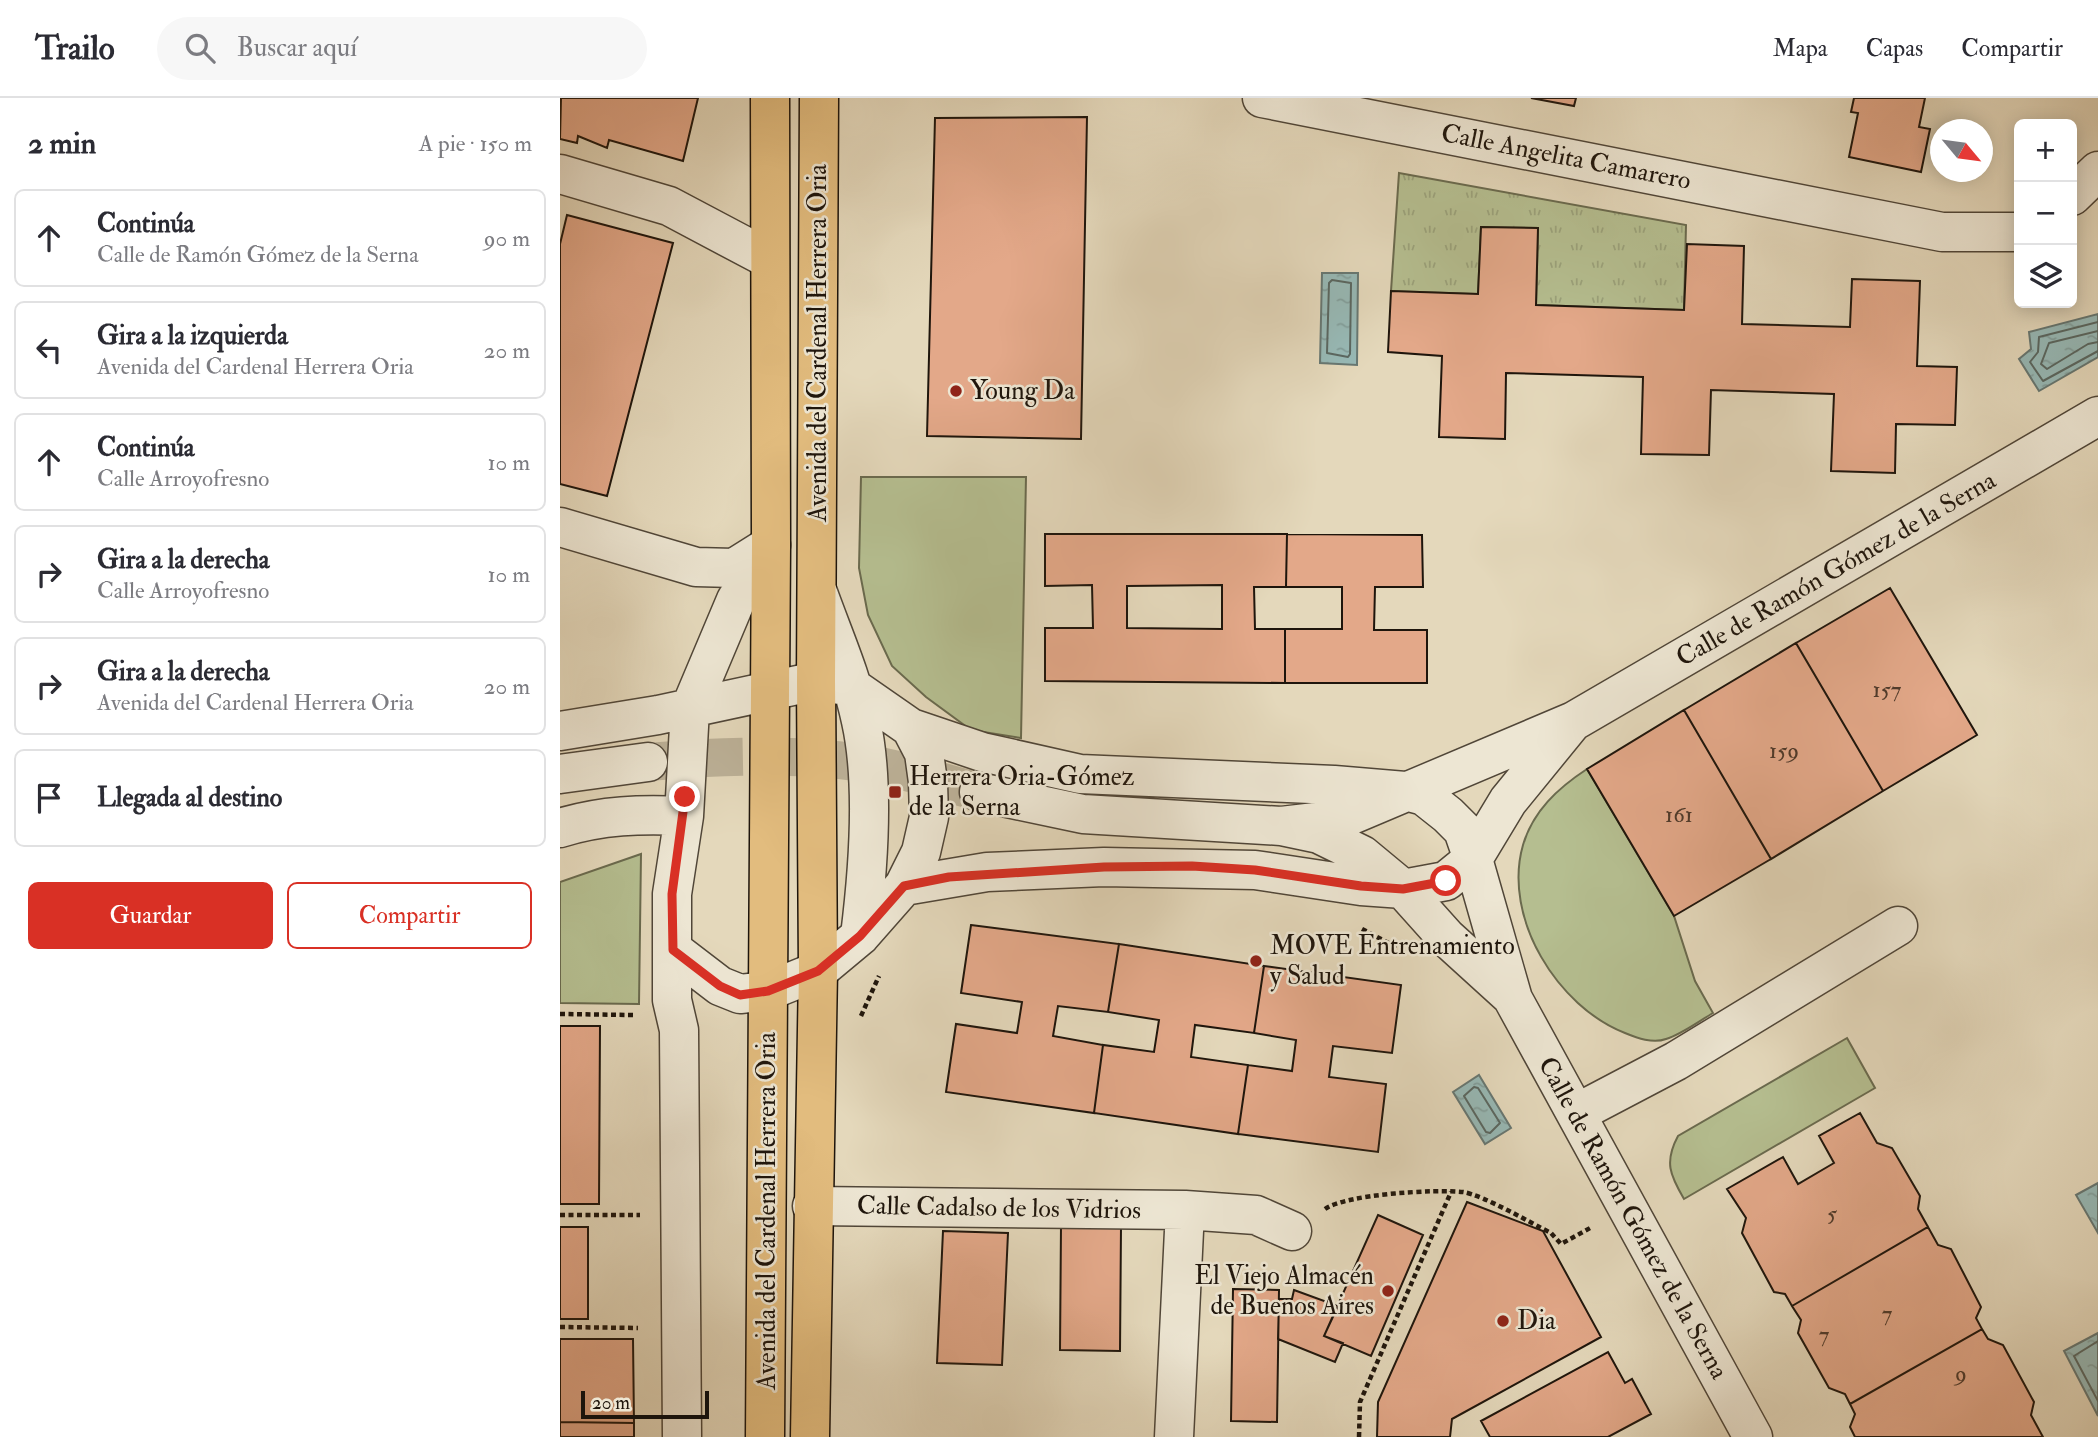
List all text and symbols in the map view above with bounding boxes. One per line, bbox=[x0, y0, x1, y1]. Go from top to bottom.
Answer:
search box bbox=[157, 17, 647, 80]
text: Trailo bbox=[35, 28, 115, 69]
icon: search bbox=[181, 29, 219, 67]
text: Buscar aquí bbox=[237, 32, 357, 64]
text: Mapa bbox=[1773, 33, 1828, 64]
text: Capas bbox=[1866, 33, 1923, 64]
text: Compartir bbox=[1961, 33, 2063, 64]
street label: Calle Angelita Camarero bbox=[1438, 117, 1694, 197]
north arrow bbox=[1930, 119, 1993, 182]
map controls bbox=[2014, 119, 2077, 308]
button: + bbox=[2014, 119, 2077, 182]
text: 2 min bbox=[28, 125, 96, 162]
text: A pie · 150 m bbox=[419, 129, 532, 158]
street label: Avenida del Cardenal Herrera Oria bbox=[802, 164, 834, 523]
button: − bbox=[2014, 182, 2077, 245]
text: Continúa bbox=[97, 208, 195, 240]
icon: ahead bbox=[30, 219, 68, 257]
text: 90 m bbox=[484, 224, 530, 253]
text: Calle de Ramón Gómez de la Serna bbox=[97, 240, 419, 269]
button: layers bbox=[2014, 245, 2077, 308]
text: Gira a la izquierda bbox=[97, 320, 288, 352]
icon: left bbox=[30, 331, 68, 369]
text: 20 m bbox=[484, 336, 530, 365]
text: Avenida del Cardenal Herrera Oria bbox=[97, 352, 414, 381]
place label: Young Da bbox=[970, 375, 1075, 407]
marker: Young Da bbox=[948, 383, 964, 399]
text: Continúa bbox=[97, 432, 195, 464]
icon: ahead bbox=[30, 443, 68, 481]
text: 10 m bbox=[487, 448, 530, 477]
text: Calle Arroyofresno bbox=[97, 464, 269, 493]
street label: Calle de Ramón Gómez de la Serna bbox=[1671, 464, 2002, 674]
text: Gira a la derecha bbox=[97, 544, 270, 576]
icon: right bbox=[30, 555, 68, 593]
text: 10 m bbox=[487, 560, 530, 589]
text: Calle Arroyofresno bbox=[97, 576, 269, 605]
text: Gira a la derecha bbox=[97, 656, 270, 688]
icon: right bbox=[30, 667, 68, 705]
text: 20 m bbox=[484, 672, 530, 701]
house number: 157 bbox=[1873, 675, 1902, 704]
text: Avenida del Cardenal Herrera Oria bbox=[97, 688, 414, 717]
house number: 159 bbox=[1769, 736, 1799, 765]
place label: Herrera Oria-Gómez de la Serna bbox=[909, 761, 1135, 823]
icon: arrive bbox=[30, 779, 68, 817]
route end bbox=[669, 781, 700, 812]
text: Llegada al destino bbox=[97, 782, 282, 814]
marker: Herrera Oria-Gómez de la Serna bbox=[887, 784, 903, 800]
house number: 161 bbox=[1665, 800, 1693, 829]
route start bbox=[1430, 865, 1461, 896]
button: Guardar bbox=[28, 882, 273, 949]
button: Compartir bbox=[287, 882, 532, 949]
place label: MOVE Entrenamiento y Salud bbox=[1270, 930, 1515, 992]
marker: MOVE Entrenamiento y Salud bbox=[1248, 953, 1264, 969]
street label: Avenida del Cardenal Herrera Oria bbox=[751, 1032, 783, 1391]
street label: Calle de Ramón Gómez de la Serna bbox=[1531, 1051, 1735, 1385]
street label: Calle Cadalso de los Vidrios bbox=[857, 1190, 1141, 1226]
house number: 5 bbox=[1827, 1199, 1837, 1228]
place label: El Viejo Almacén de Buenos Aires bbox=[1194, 1260, 1374, 1322]
marker: El Viejo Almacén de Buenos Aires bbox=[1380, 1283, 1396, 1299]
house number: 7 bbox=[1882, 1299, 1893, 1328]
place label: Dia bbox=[1517, 1305, 1556, 1337]
marker: Dia bbox=[1495, 1313, 1511, 1329]
house number: 7 bbox=[1819, 1320, 1830, 1349]
house number: 9 bbox=[1953, 1359, 1967, 1388]
scale bar bbox=[581, 1388, 709, 1420]
text: 20 m bbox=[592, 1391, 630, 1415]

